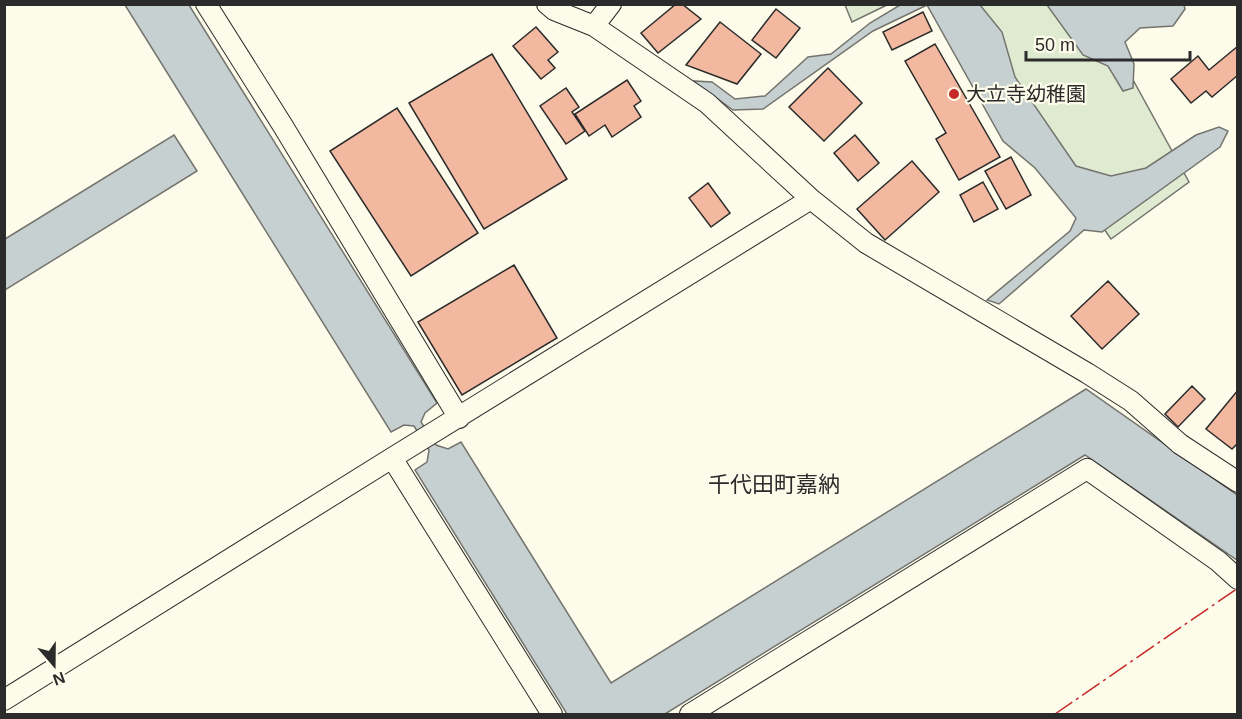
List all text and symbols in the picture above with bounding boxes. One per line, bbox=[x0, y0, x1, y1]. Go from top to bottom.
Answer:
scale bar bbox=[1026, 24, 1190, 62]
text: 50 m bbox=[1035, 35, 1075, 55]
place label: 大立寺幼稚園 bbox=[966, 83, 1086, 105]
marker: 大立寺幼稚園 bbox=[947, 87, 961, 101]
district label: 千代田町嘉納 bbox=[708, 472, 840, 497]
north arrow bbox=[24, 635, 84, 695]
text: N bbox=[51, 669, 67, 689]

